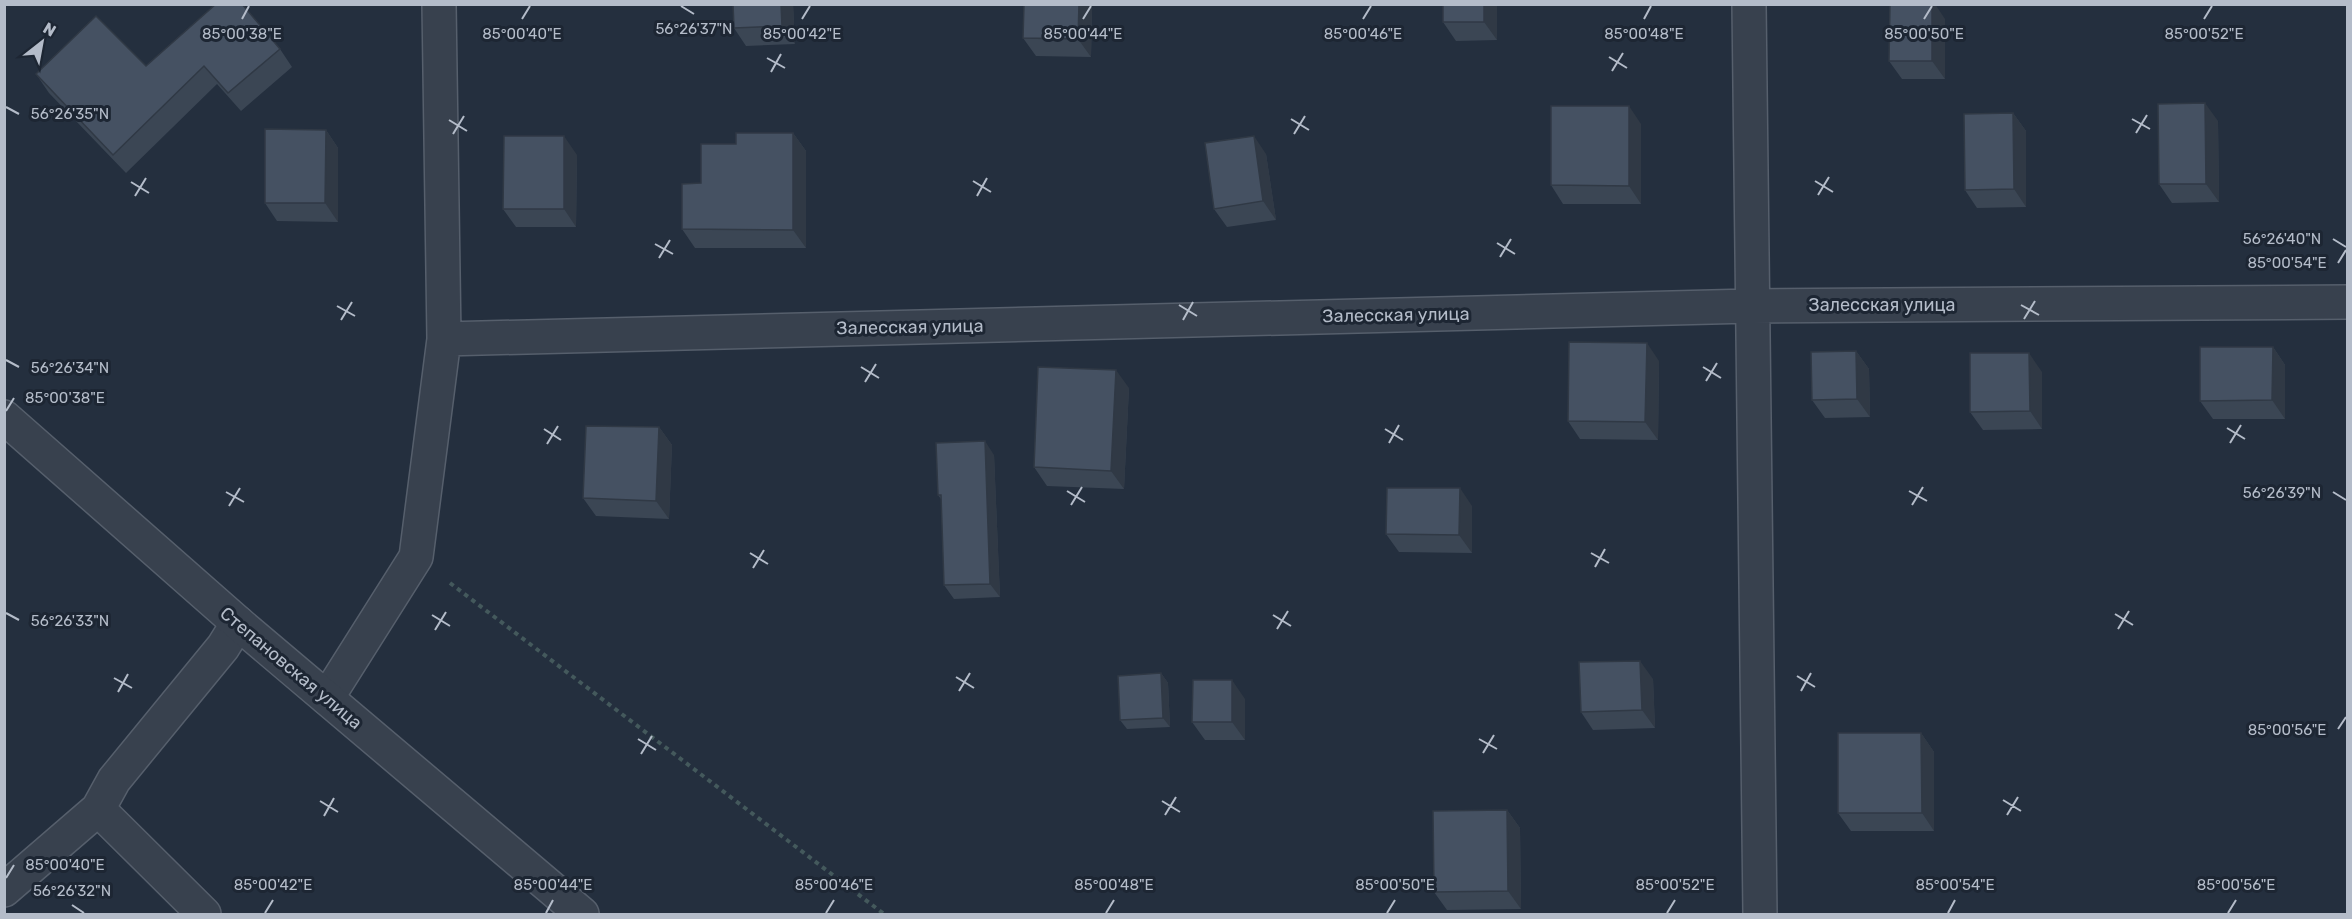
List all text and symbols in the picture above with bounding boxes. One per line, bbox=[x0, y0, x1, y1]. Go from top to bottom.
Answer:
north arrow bbox=[12, 12, 72, 72]
text: N bbox=[40, 18, 59, 41]
text: 56°26'37"N bbox=[655, 20, 733, 38]
text: 85°00'38"E bbox=[202, 25, 282, 43]
text: 85°00'40"E bbox=[482, 25, 562, 43]
text: 85°00'42"E bbox=[763, 25, 841, 43]
text: 85°00'44"E bbox=[1044, 25, 1122, 43]
text: 85°00'46"E bbox=[1324, 25, 1402, 43]
text: 85°00'48"E bbox=[1604, 25, 1684, 43]
text: 85°00'50"E bbox=[1884, 25, 1964, 43]
text: 85°00'52"E bbox=[2164, 25, 2244, 43]
text: 56°26'35"N bbox=[31, 105, 109, 123]
text: 56°26'40"N bbox=[2243, 230, 2321, 248]
text: 85°00'54"E bbox=[2247, 254, 2327, 272]
street label: Залесская улица bbox=[1808, 294, 1956, 316]
street label: Залесская улица bbox=[1322, 303, 1470, 327]
street label: Залесская улица bbox=[836, 315, 984, 339]
text: 56°26'34"N bbox=[31, 359, 109, 377]
text: 85°00'38"E bbox=[25, 389, 105, 407]
text: 56°26'39"N bbox=[2243, 484, 2321, 502]
street label: Степановская улица bbox=[215, 602, 367, 734]
text: 56°26'33"N bbox=[31, 612, 109, 630]
text: 85°00'56"E bbox=[2248, 721, 2326, 739]
text: 85°00'40"E bbox=[25, 856, 105, 874]
text: 85°00'42"E bbox=[234, 876, 312, 894]
text: 85°00'44"E bbox=[514, 876, 592, 894]
text: 85°00'46"E bbox=[795, 876, 873, 894]
text: 85°00'48"E bbox=[1074, 876, 1154, 894]
text: 85°00'50"E bbox=[1355, 876, 1435, 894]
text: 85°00'52"E bbox=[1635, 876, 1715, 894]
text: 85°00'54"E bbox=[1915, 876, 1995, 894]
text: 85°00'56"E bbox=[2197, 876, 2275, 894]
text: 56°26'32"N bbox=[33, 882, 111, 900]

